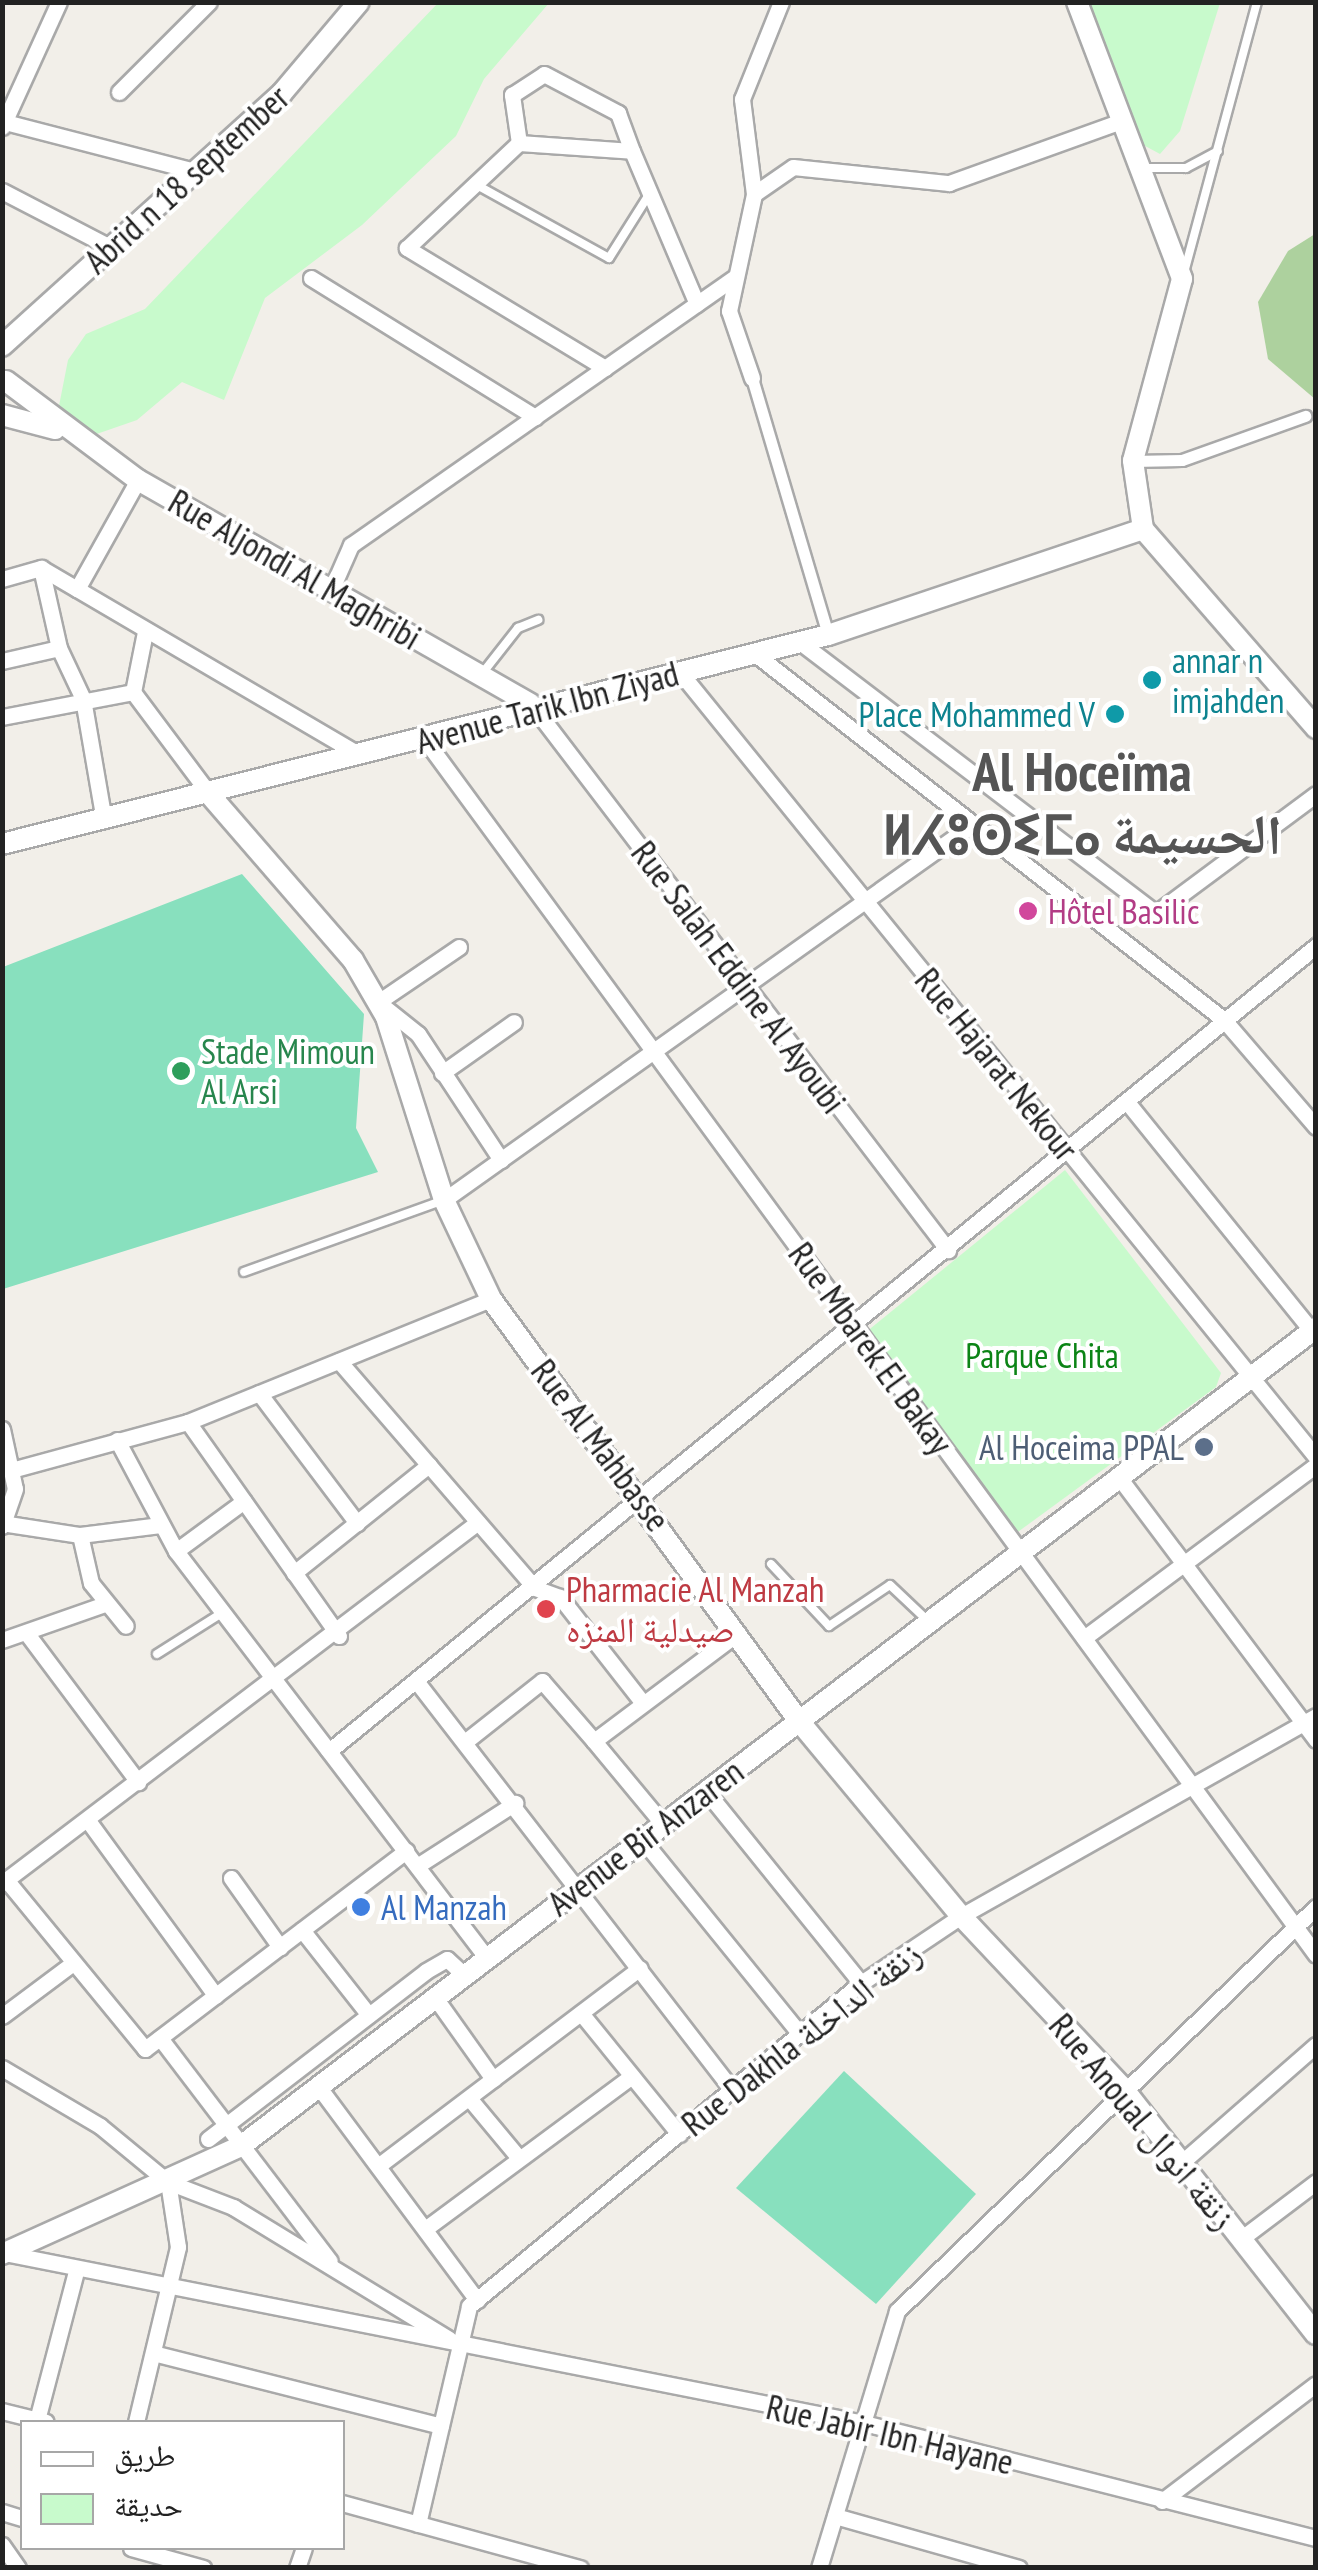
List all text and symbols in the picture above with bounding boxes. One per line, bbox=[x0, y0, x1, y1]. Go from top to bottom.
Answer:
street label: Abrid n 18 september bbox=[75, 76, 297, 282]
street label: Rue Aljondi Al Maghribi bbox=[161, 479, 429, 659]
place label: annar n imjahden bbox=[1172, 639, 1284, 721]
street label: Avenue Tarik Ibn Ziyad bbox=[410, 651, 684, 763]
marker: annar n imjahden bbox=[1141, 669, 1163, 691]
place label: Place Mohammed V bbox=[858, 693, 1095, 735]
marker: Place Mohammed V bbox=[1104, 703, 1126, 725]
district label: Al Hoceïma ⵍⵃⵓⵙⵉⵎⴰ الحسيمة bbox=[882, 737, 1282, 866]
street label: Rue Salah Eddine Al Ayoubi bbox=[622, 832, 856, 1122]
place label: Hôtel Basilic bbox=[1048, 890, 1199, 932]
marker: Hôtel Basilic bbox=[1017, 900, 1039, 922]
street label: Rue Hajarat Nekour bbox=[907, 959, 1087, 1169]
place label: Stade Mimoun Al Arsi bbox=[201, 1030, 375, 1112]
marker: Stade Mimoun Al Arsi bbox=[170, 1060, 192, 1082]
street label: Rue Mbarek El Bakay bbox=[780, 1234, 962, 1462]
park label: Parque Chita bbox=[965, 1334, 1119, 1376]
street label: Rue Al Mahbasse bbox=[523, 1351, 679, 1539]
place label: Al Hoceima PPAL bbox=[979, 1426, 1184, 1468]
marker: Al Hoceima PPAL bbox=[1193, 1436, 1215, 1458]
place label: Pharmacie Al Manzah صيدلية المنزه bbox=[566, 1568, 825, 1650]
marker: Pharmacie Al Manzah صيدلية المنزه bbox=[535, 1598, 557, 1620]
street label: Avenue Bir Anzaren bbox=[539, 1750, 751, 1924]
place label: Al Manzah bbox=[381, 1886, 507, 1928]
marker: Al Manzah bbox=[350, 1896, 372, 1918]
street label: Rue Dakhla زنقة الداخلة bbox=[673, 1932, 929, 2144]
street label: Rue Anoual زنقة انوال bbox=[1040, 2004, 1246, 2238]
street label: Rue Jabir Ibn Hayane bbox=[763, 2385, 1017, 2483]
legend bbox=[20, 2420, 345, 2550]
text: طريق bbox=[114, 2435, 175, 2474]
text: حديقة bbox=[114, 2485, 183, 2524]

